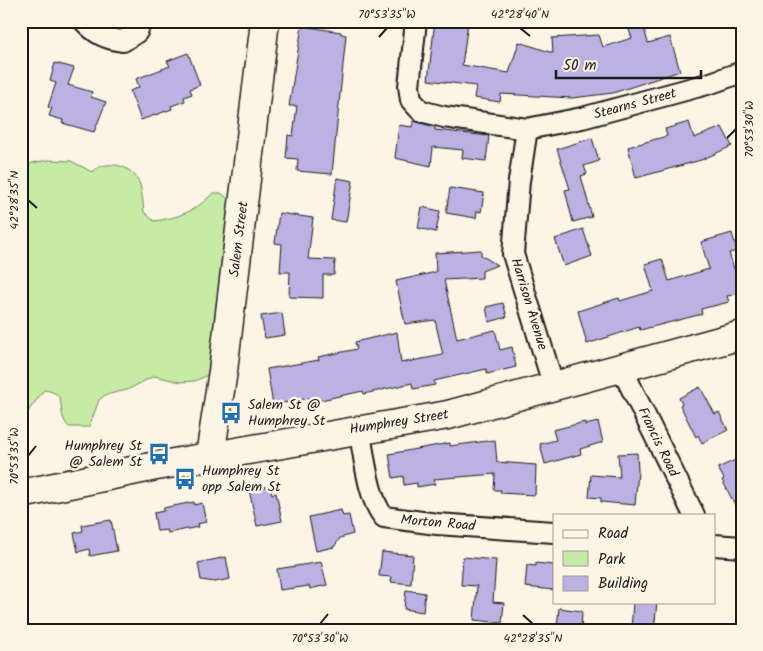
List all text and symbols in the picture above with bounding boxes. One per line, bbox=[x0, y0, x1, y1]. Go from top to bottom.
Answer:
text: 70°53'35"W bbox=[358, 5, 416, 24]
text: 42°28'40"N bbox=[491, 5, 549, 24]
scale bar bbox=[556, 48, 700, 80]
text: 50 m bbox=[563, 54, 597, 78]
street label: Stearns Street bbox=[591, 82, 679, 126]
text: 70°53'30"W bbox=[740, 101, 759, 157]
text: 42°28'35"N bbox=[5, 171, 24, 229]
street label: Salem Street bbox=[223, 199, 255, 278]
street label: Harrison Avenue bbox=[505, 255, 554, 353]
place label: Salem St @ Humphrey St bbox=[248, 394, 326, 432]
bus stop icon: Salem St @ Humphrey St bbox=[218, 400, 244, 426]
street label: Humphrey Street bbox=[348, 403, 451, 441]
street label: Francis Road bbox=[632, 403, 685, 482]
text: 70°53'35"W bbox=[5, 427, 24, 485]
place label: Humphrey St @ Salem St bbox=[65, 435, 143, 473]
bus stop icon: Humphrey St @ Salem St bbox=[146, 441, 172, 467]
place label: Humphrey St opp Salem St bbox=[202, 460, 281, 498]
bus stop icon: Humphrey St opp Salem St bbox=[172, 466, 198, 492]
street label: Morton Road bbox=[400, 509, 477, 537]
legend bbox=[553, 514, 716, 604]
text: Road bbox=[598, 522, 629, 546]
text: Park bbox=[598, 548, 626, 572]
text: Building bbox=[598, 572, 648, 596]
text: 70°53'30"W bbox=[292, 629, 348, 648]
text: 42°28'35"N bbox=[504, 629, 562, 648]

